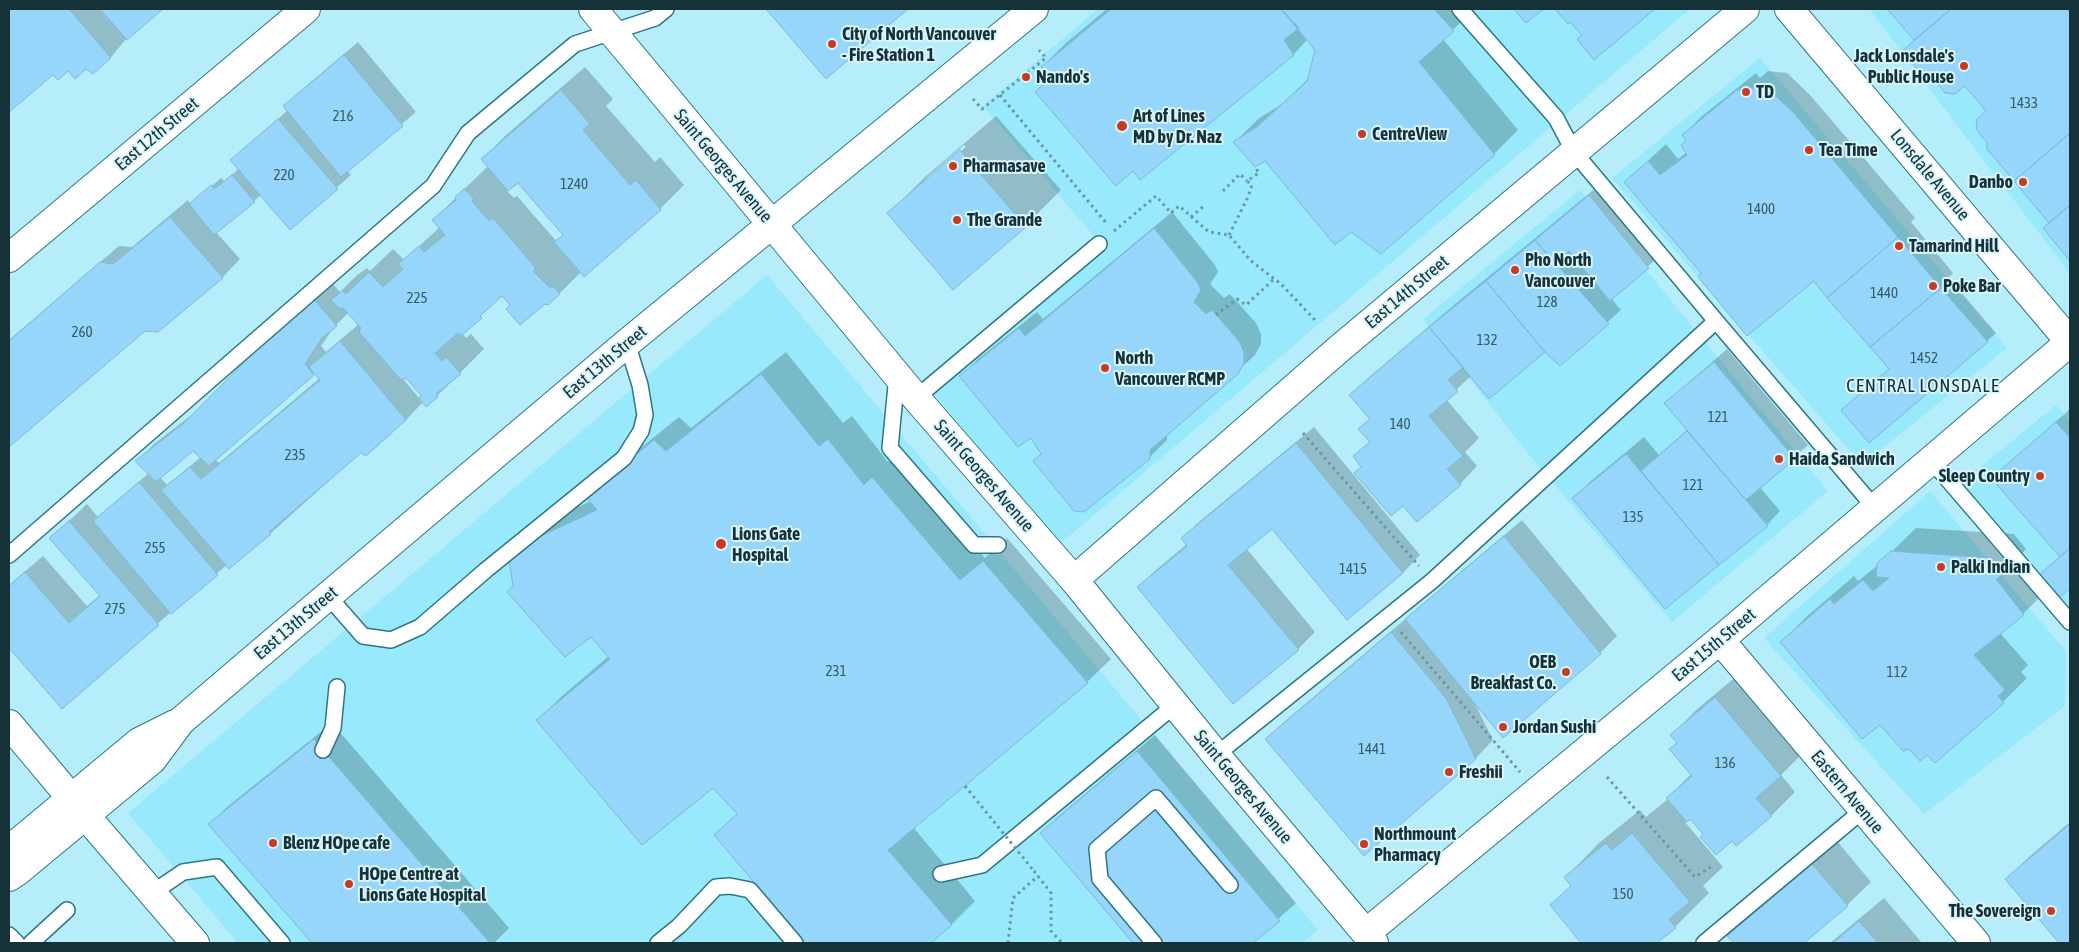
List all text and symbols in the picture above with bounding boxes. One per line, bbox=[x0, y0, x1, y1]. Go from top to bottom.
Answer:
place label: City of North Vancouver - Fire Station 1 bbox=[842, 23, 996, 66]
marker: City of North Vancouver - Fire Station 1 bbox=[826, 38, 838, 50]
place label: Jack Lonsdale's Public House bbox=[1854, 45, 1954, 88]
marker: Jack Lonsdale's Public House bbox=[1958, 60, 1970, 72]
place label: Nando's bbox=[1036, 66, 1089, 88]
marker: Nando's bbox=[1020, 71, 1032, 83]
place label: TD bbox=[1756, 81, 1774, 103]
marker: TD bbox=[1740, 86, 1752, 98]
street label: East 12th Street bbox=[111, 93, 203, 175]
house number: 1433 bbox=[2010, 94, 2038, 112]
street label: Saint Georges Avenue bbox=[669, 105, 777, 227]
place label: Art of Lines MD by Dr. Naz bbox=[1133, 105, 1222, 148]
house number: 216 bbox=[332, 107, 354, 125]
marker: Art of Lines MD by Dr. Naz bbox=[1115, 119, 1129, 133]
place label: CentreView bbox=[1372, 123, 1447, 145]
street label: Lonsdale Avenue bbox=[1886, 125, 1974, 225]
marker: CentreView bbox=[1356, 128, 1368, 140]
place label: Tea Time bbox=[1819, 139, 1878, 161]
marker: Tea Time bbox=[1803, 144, 1815, 156]
place label: Pharmasave bbox=[963, 155, 1046, 177]
marker: Pharmasave bbox=[947, 160, 959, 172]
house number: 220 bbox=[273, 166, 295, 184]
place label: Danbo bbox=[1969, 171, 2013, 193]
house number: 1240 bbox=[560, 175, 588, 193]
marker: Danbo bbox=[2017, 176, 2029, 188]
house number: 1400 bbox=[1747, 200, 1775, 218]
place label: The Grande bbox=[967, 209, 1042, 231]
marker: The Grande bbox=[951, 214, 963, 226]
place label: Tamarind Hill bbox=[1909, 235, 1999, 257]
marker: Tamarind Hill bbox=[1893, 240, 1905, 252]
place label: Pho North Vancouver bbox=[1525, 249, 1595, 292]
street label: East 14th Street bbox=[1361, 251, 1453, 333]
marker: Pho North Vancouver bbox=[1509, 264, 1521, 276]
place label: Poke Bar bbox=[1943, 275, 2001, 297]
marker: Poke Bar bbox=[1927, 280, 1939, 292]
house number: 1440 bbox=[1870, 284, 1898, 302]
house number: 225 bbox=[406, 289, 428, 307]
house number: 128 bbox=[1536, 293, 1558, 311]
street label: East 13th Street bbox=[559, 321, 651, 403]
house number: 260 bbox=[71, 323, 93, 341]
house number: 132 bbox=[1476, 331, 1498, 349]
place label: North Vancouver RCMP bbox=[1115, 347, 1225, 389]
house number: 1452 bbox=[1910, 349, 1938, 367]
marker: North Vancouver RCMP bbox=[1099, 362, 1111, 374]
district label: CENTRAL LONSDALE bbox=[1844, 375, 2002, 397]
house number: 121 bbox=[1707, 408, 1729, 426]
house number: 140 bbox=[1389, 415, 1411, 433]
street label: Saint Georges Avenue bbox=[929, 416, 1039, 536]
house number: 235 bbox=[284, 446, 306, 464]
place label: Haida Sandwich bbox=[1789, 448, 1895, 470]
marker: Haida Sandwich bbox=[1773, 453, 1785, 465]
place label: Sleep Country bbox=[1939, 465, 2030, 487]
marker: Sleep Country bbox=[2034, 470, 2046, 482]
house number: 121 bbox=[1682, 476, 1704, 494]
house number: 135 bbox=[1622, 508, 1644, 526]
place label: Lions Gate Hospital bbox=[732, 523, 800, 566]
marker: Lions Gate Hospital bbox=[714, 537, 728, 551]
house number: 255 bbox=[144, 539, 166, 557]
place label: Palki Indian bbox=[1951, 556, 2030, 578]
house number: 1415 bbox=[1339, 560, 1367, 578]
marker: Palki Indian bbox=[1935, 561, 1947, 573]
street label: East 13th Street bbox=[250, 582, 342, 664]
house number: 275 bbox=[104, 600, 126, 618]
street label: East 15th Street bbox=[1668, 604, 1760, 686]
place label: OEB Breakfast Co. bbox=[1471, 651, 1556, 694]
house number: 231 bbox=[825, 662, 847, 680]
house number: 112 bbox=[1886, 663, 1908, 681]
marker: OEB Breakfast Co. bbox=[1560, 666, 1572, 678]
place label: Jordan Sushi bbox=[1513, 716, 1596, 738]
marker: Jordan Sushi bbox=[1497, 721, 1509, 733]
street label: Saint Georges Avenue bbox=[1189, 726, 1297, 848]
house number: 1441 bbox=[1358, 740, 1386, 758]
street label: Eastern Avenue bbox=[1806, 746, 1888, 838]
house number: 136 bbox=[1714, 754, 1736, 772]
place label: Freshii bbox=[1459, 761, 1503, 783]
marker: Freshii bbox=[1443, 766, 1455, 778]
place label: Northmount Pharmacy bbox=[1374, 823, 1456, 866]
place label: Blenz HOpe cafe bbox=[283, 832, 390, 854]
marker: Blenz HOpe cafe bbox=[267, 837, 279, 849]
marker: Northmount Pharmacy bbox=[1358, 838, 1370, 850]
place label: HOpe Centre at Lions Gate Hospital bbox=[359, 863, 486, 906]
marker: HOpe Centre at Lions Gate Hospital bbox=[343, 878, 355, 890]
house number: 150 bbox=[1612, 885, 1634, 903]
place label: The Sovereign bbox=[1949, 900, 2041, 922]
marker: The Sovereign bbox=[2045, 905, 2057, 917]

